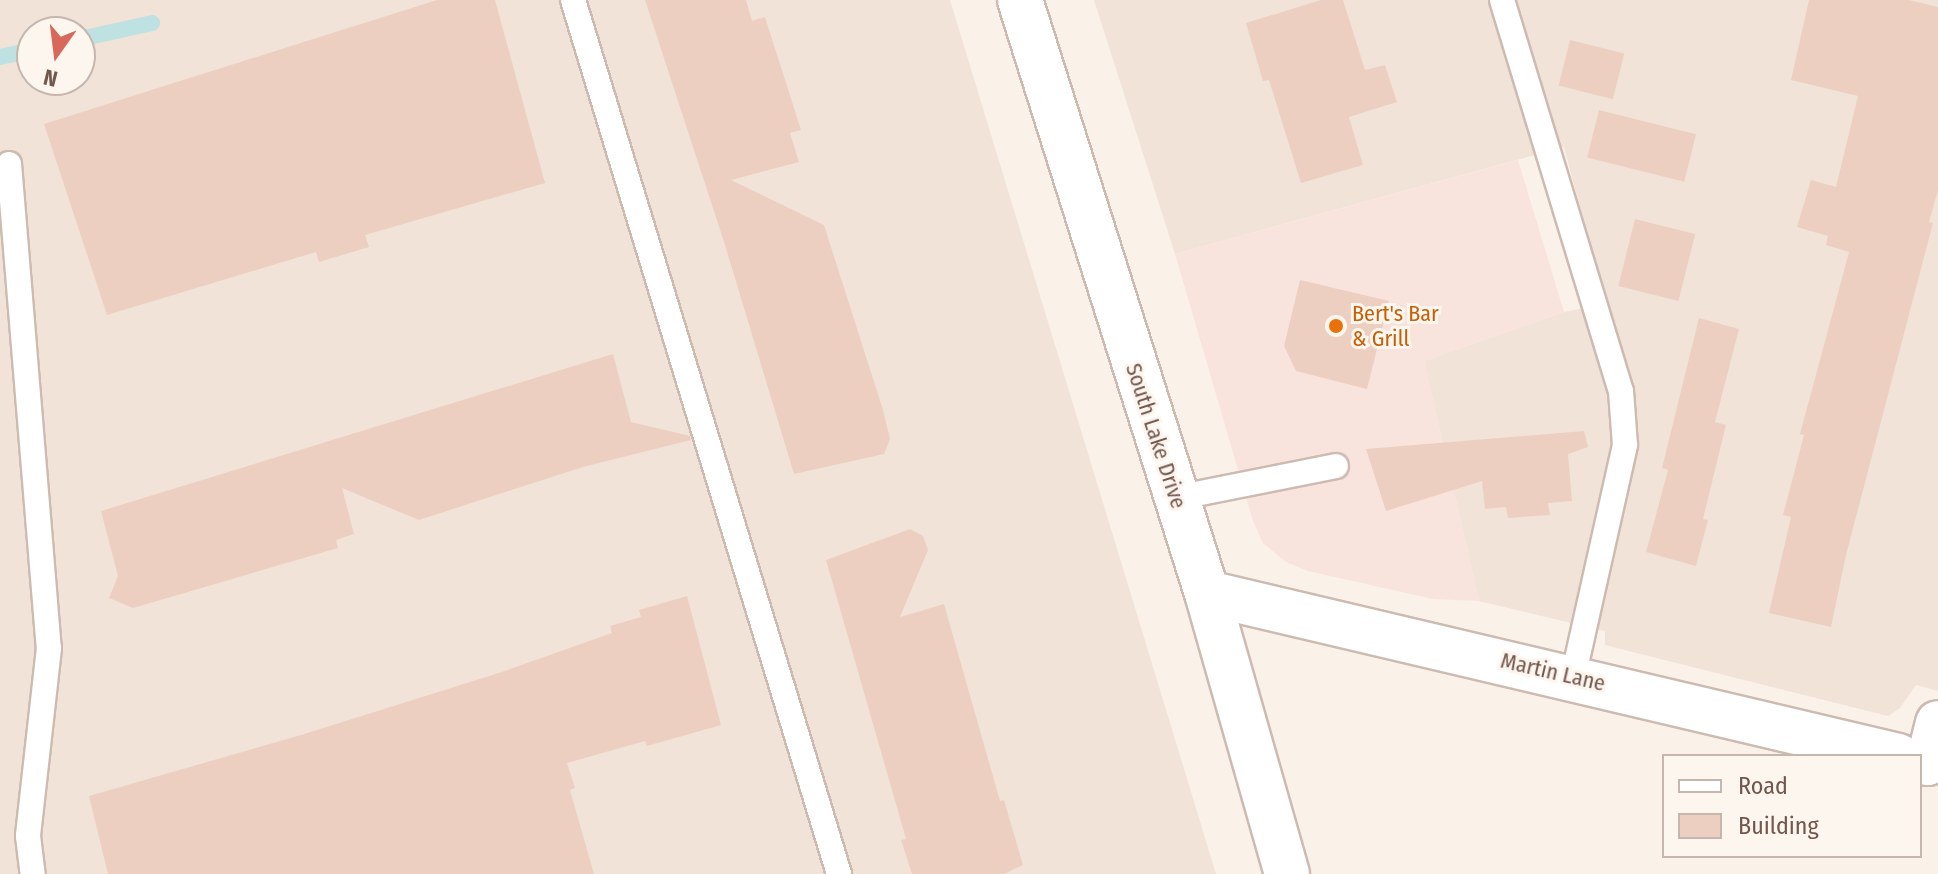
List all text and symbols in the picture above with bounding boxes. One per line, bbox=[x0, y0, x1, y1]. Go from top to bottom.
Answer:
north arrow bbox=[16, 16, 96, 96]
text: N bbox=[41, 63, 60, 93]
place label: Bert's Bar & Grill bbox=[1352, 300, 1439, 352]
marker: Bert's Bar & Grill bbox=[1327, 317, 1345, 335]
street label: South Lake Drive bbox=[1120, 360, 1192, 512]
street label: Martin Lane bbox=[1498, 647, 1608, 697]
legend bbox=[1662, 754, 1922, 858]
text: Road bbox=[1738, 772, 1788, 800]
text: Building bbox=[1738, 812, 1819, 840]

